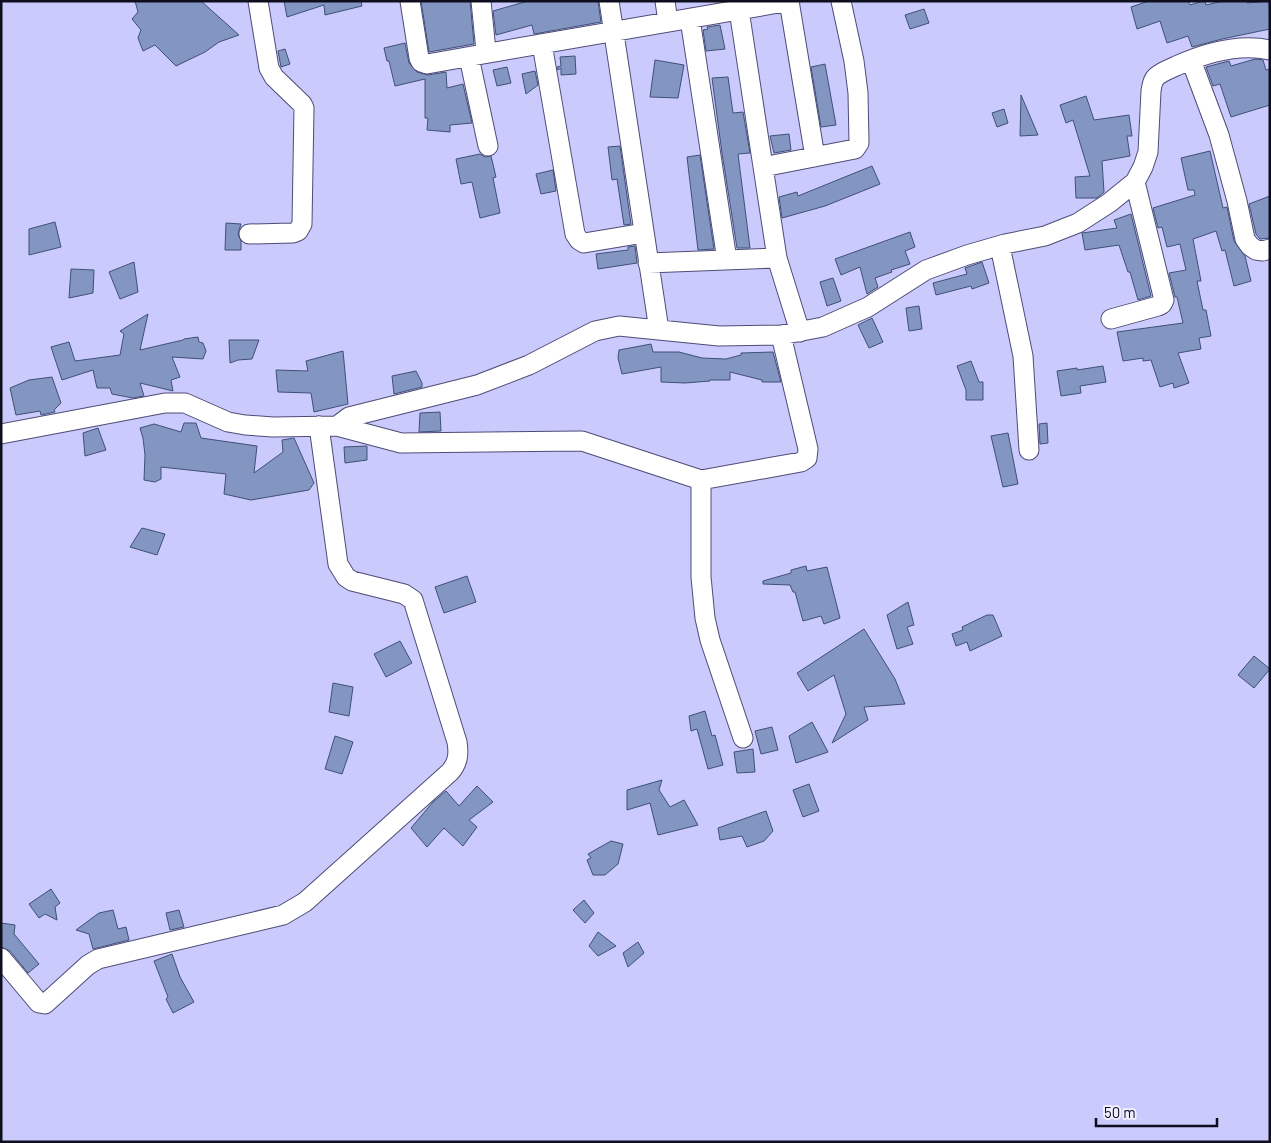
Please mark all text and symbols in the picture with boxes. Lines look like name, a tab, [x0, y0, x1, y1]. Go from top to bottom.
scale bar	[1096, 1096, 1217, 1128]
text: 50 m	[1104, 1103, 1136, 1121]

